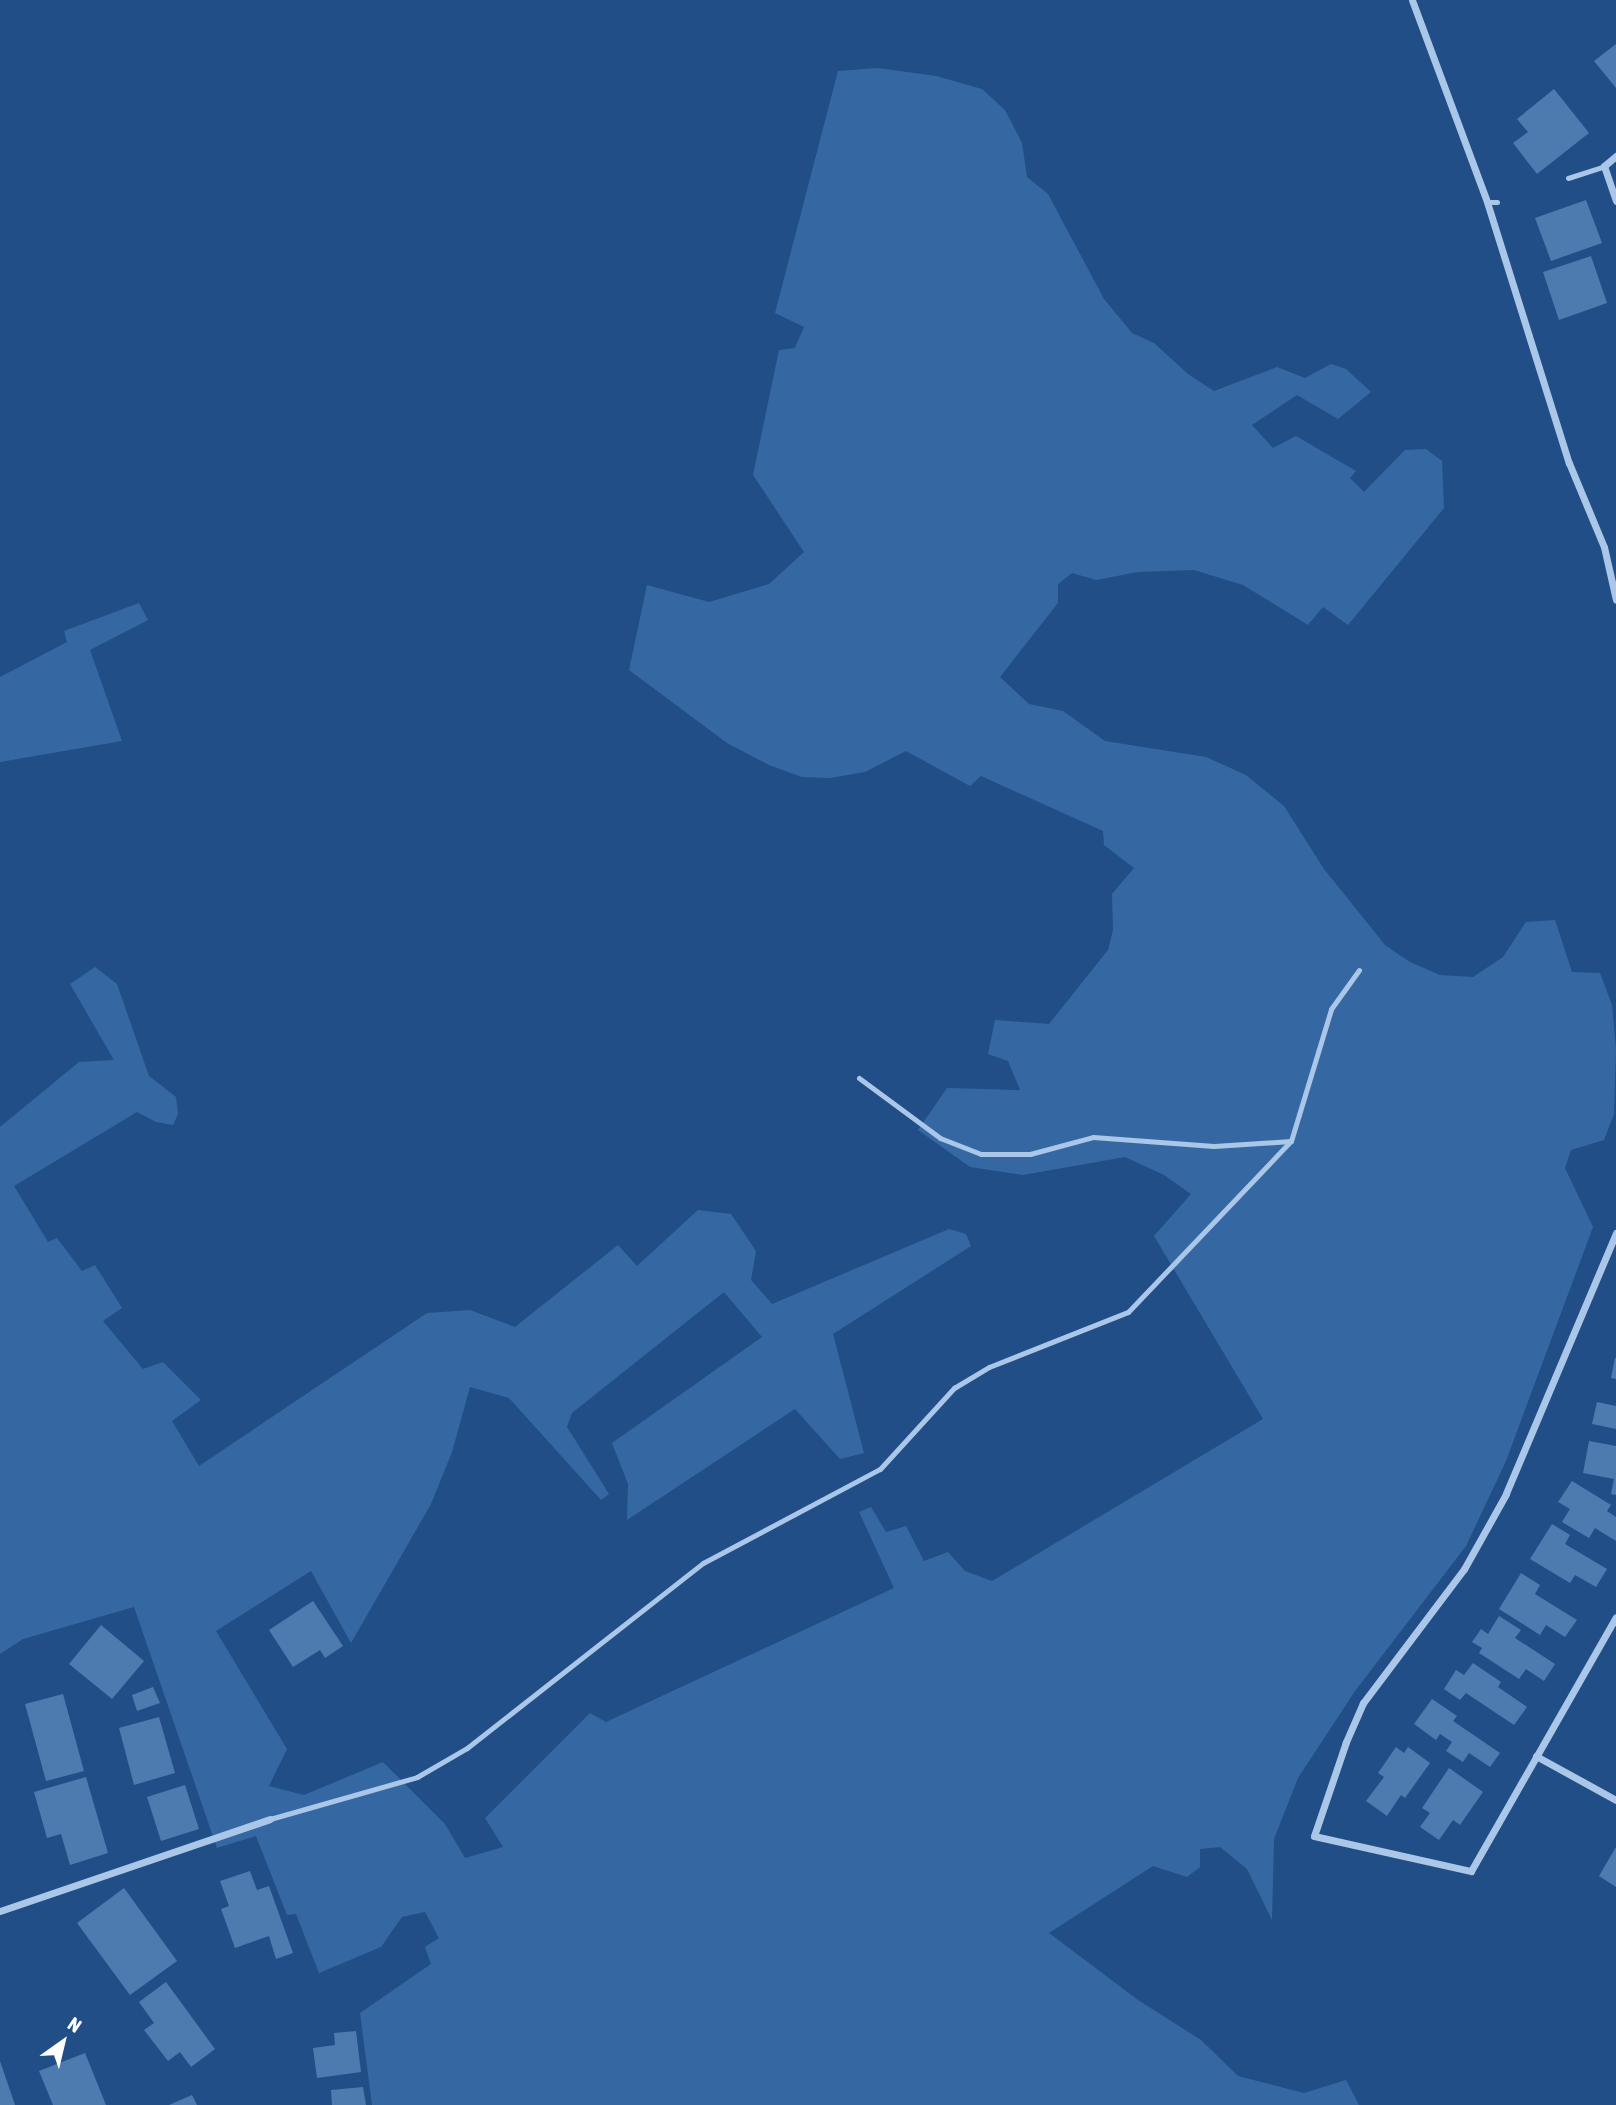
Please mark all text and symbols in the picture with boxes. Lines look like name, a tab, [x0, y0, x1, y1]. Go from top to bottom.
north arrow	[28, 2007, 98, 2077]
text: N	[64, 2012, 86, 2037]

